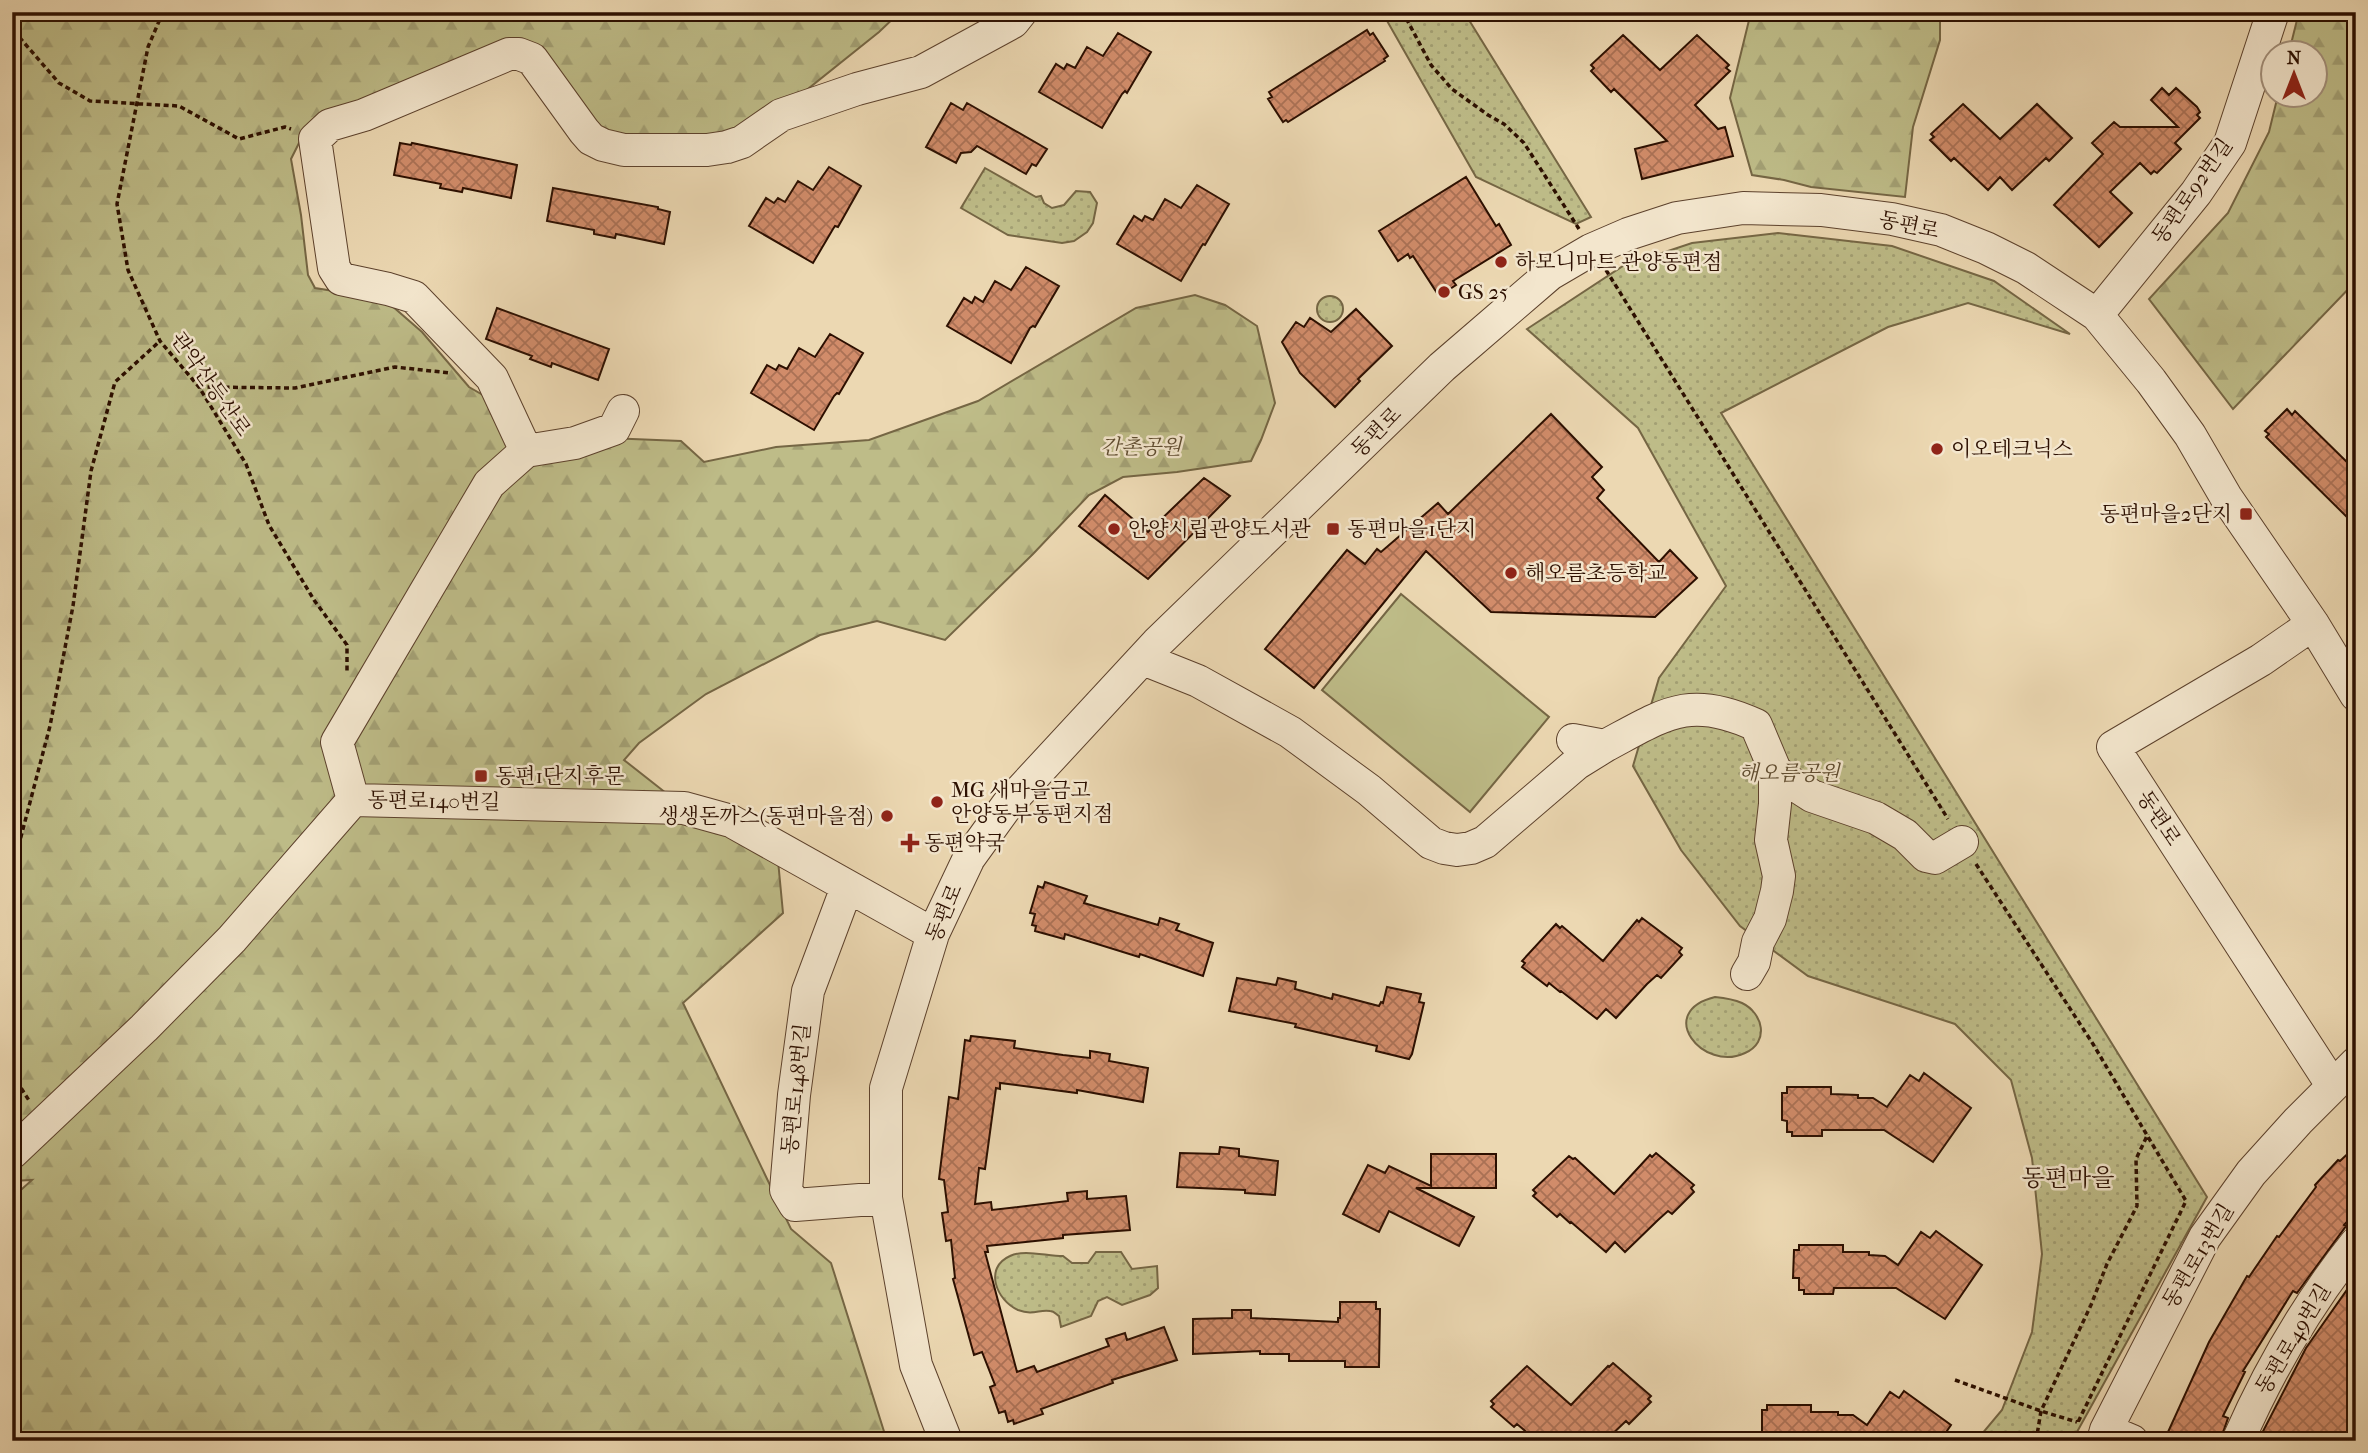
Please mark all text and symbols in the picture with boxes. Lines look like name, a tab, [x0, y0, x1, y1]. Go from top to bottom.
north arrow	[2260, 38, 2330, 108]
text: N	[2287, 47, 2302, 69]
street label: 동편로92번길	[2147, 134, 2237, 248]
street label: 동편로	[1877, 207, 1941, 243]
place label: 하모니마트 관양동편점	[1515, 250, 1722, 274]
marker: 하모니마트 관양동편점	[1493, 254, 1509, 270]
place label: GS 25	[1458, 280, 1508, 304]
marker: GS 25	[1436, 284, 1452, 300]
street label: 관악산등산로	[166, 327, 256, 441]
street label: 동편로	[1346, 402, 1406, 462]
park label: 간촌공원	[1100, 435, 1183, 459]
place label: 이오테크닉스	[1951, 437, 2073, 461]
marker: 이오테크닉스	[1929, 441, 1945, 457]
place label: 동편마을2단지	[2099, 502, 2232, 526]
marker: 동편마을2단지	[2238, 506, 2254, 522]
place label: 안양시립관양도서관	[1128, 517, 1311, 541]
place label: 동편마을1단지	[1347, 517, 1476, 541]
marker: 안양시립관양도서관	[1106, 521, 1122, 537]
marker: 동편마을1단지	[1325, 521, 1341, 537]
place label: 해오름초등학교	[1525, 561, 1667, 585]
marker: 해오름초등학교	[1503, 565, 1519, 581]
park label: 해오름공원	[1738, 761, 1841, 785]
place label: 동편1단지후문	[495, 764, 624, 788]
marker: 동편1단지후문	[473, 768, 489, 784]
place label: MG 새마을금고 안양동부동편지점	[951, 778, 1113, 826]
street label: 동편로	[2132, 786, 2186, 850]
street label: 동편로140번길	[367, 788, 501, 814]
marker: MG 새마을금고 안양동부동편지점	[929, 794, 945, 810]
place label: 생생돈까스(동편마을점)	[658, 804, 873, 828]
marker: 생생돈까스(동편마을점)	[879, 808, 895, 824]
place label: 동편약국	[924, 831, 1005, 855]
marker: 동편약국	[902, 835, 918, 851]
street label: 동편로	[921, 880, 967, 946]
street label: 동편로148번길	[777, 1022, 815, 1156]
district label: 동편마을	[2022, 1164, 2114, 1192]
street label: 동편로13번길	[2157, 1199, 2239, 1313]
street label: 동편로49번길	[2251, 1279, 2335, 1399]

